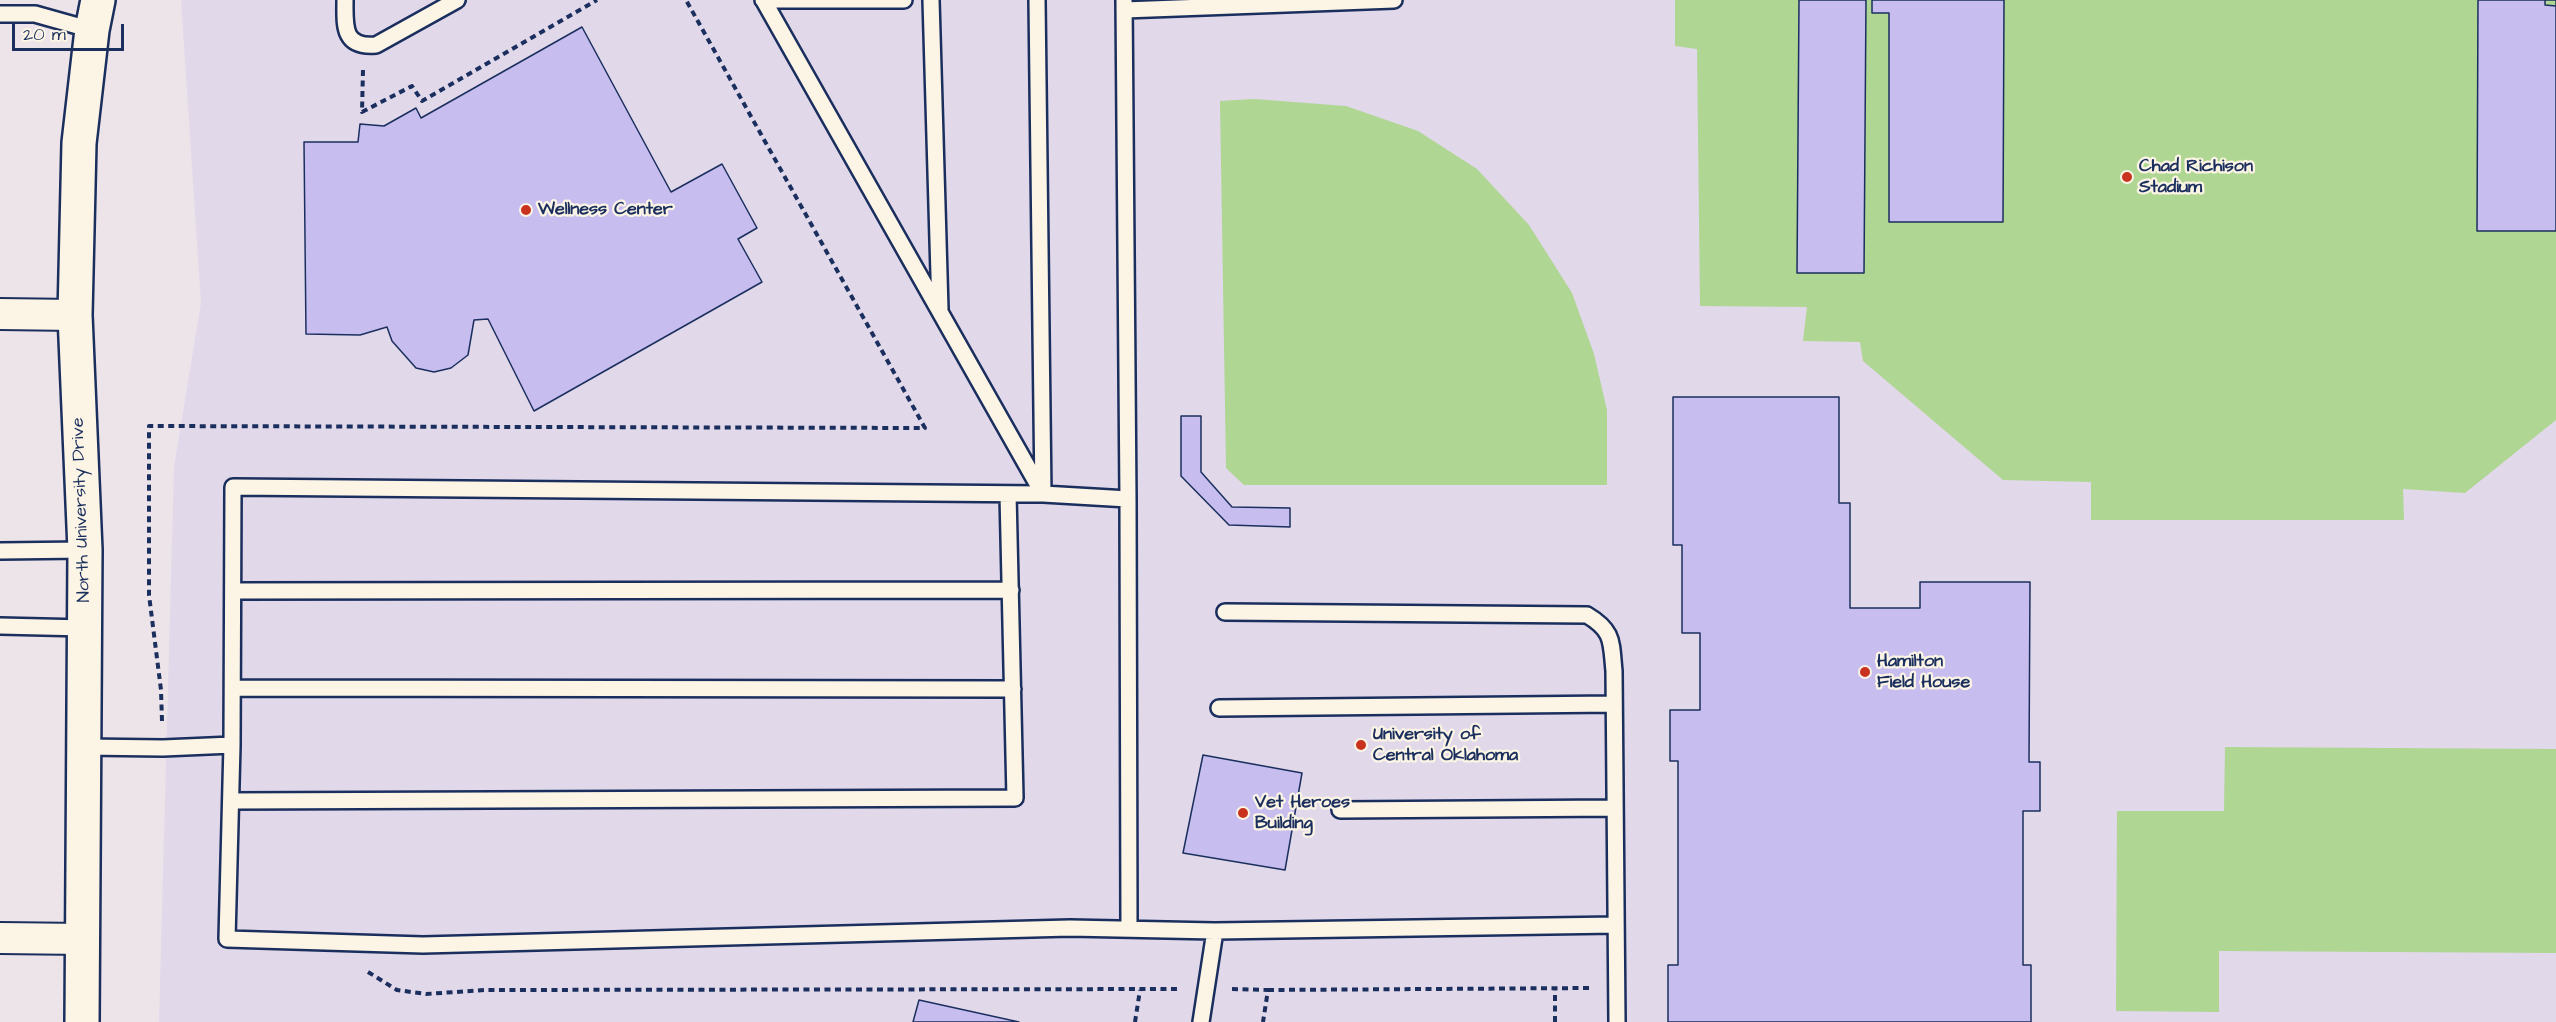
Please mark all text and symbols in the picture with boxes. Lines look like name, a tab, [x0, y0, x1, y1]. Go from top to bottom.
scale bar	[15, 12, 128, 50]
text: 20 m	[23, 22, 66, 47]
place label: Chad Richison Stadium	[2139, 156, 2253, 198]
marker: Chad Richison Stadium	[2120, 170, 2134, 184]
place label: Wellness Center	[538, 199, 673, 221]
marker: Wellness Center	[519, 203, 533, 217]
street label: North University Drive	[68, 417, 96, 603]
place label: Hamilton Field House	[1877, 651, 1970, 694]
marker: Hamilton Field House	[1858, 665, 1872, 679]
place label: University of Central Oklahoma	[1373, 724, 1518, 766]
marker: University of Central Oklahoma	[1354, 738, 1368, 752]
place label: Vet Heroes Building	[1255, 792, 1350, 834]
marker: Vet Heroes Building	[1236, 806, 1250, 820]

